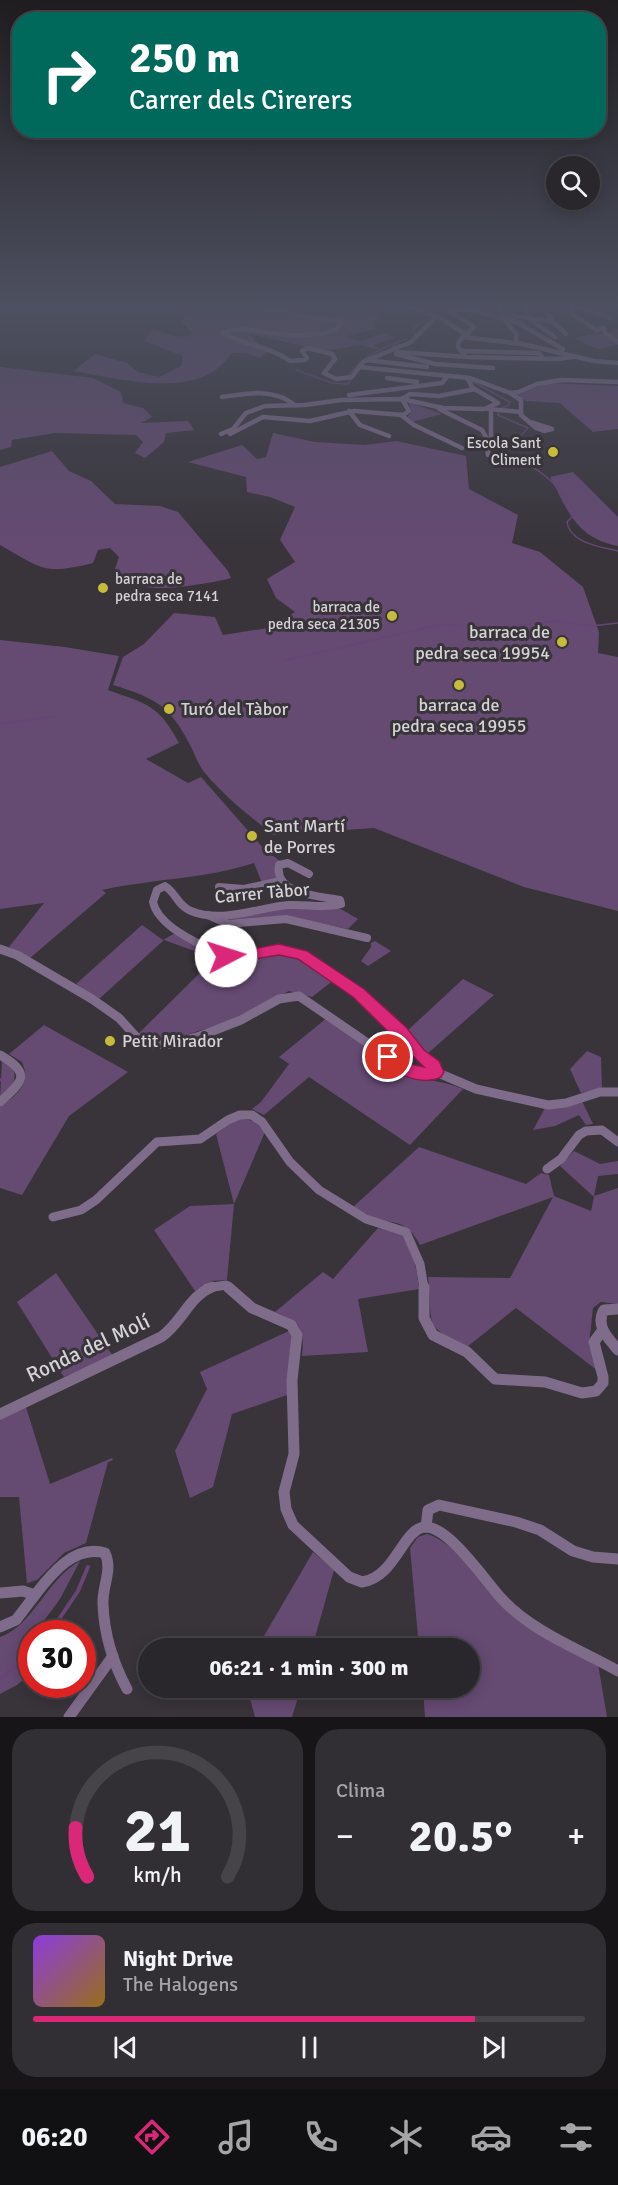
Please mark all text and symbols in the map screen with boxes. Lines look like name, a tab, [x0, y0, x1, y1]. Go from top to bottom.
text: 250 m	[129, 33, 240, 84]
icon: right	[30, 36, 108, 114]
text: Carrer dels Cirerers	[129, 84, 352, 117]
map controls	[546, 156, 600, 210]
button: search	[546, 156, 600, 210]
place label: Escola Sant Climent	[466, 434, 541, 469]
marker: Escola Sant Climent	[546, 445, 560, 459]
place label: barraca de pedra seca 7141	[115, 570, 219, 605]
marker: barraca de pedra seca 7141	[96, 581, 110, 595]
place label: barraca de pedra seca 21305	[268, 598, 380, 633]
marker: barraca de pedra seca 21305	[385, 609, 399, 623]
place label: barraca de pedra seca 19954	[415, 621, 550, 664]
marker: barraca de pedra seca 19954	[555, 635, 569, 649]
marker: barraca de pedra seca 19955	[452, 678, 466, 692]
place label: barraca de pedra seca 19955	[392, 694, 526, 737]
place label: Turó del Tàbor	[181, 698, 289, 720]
marker: Turó del Tàbor	[162, 702, 176, 716]
place label: Sant Martí de Porres	[264, 815, 345, 858]
marker: Sant Martí de Porres	[245, 829, 259, 843]
street label: Carrer Tàbor	[214, 878, 311, 908]
position arrow	[194, 924, 258, 988]
place label: Petit Mirador	[122, 1030, 223, 1052]
pin	[362, 1031, 413, 1082]
marker: Petit Mirador	[103, 1034, 117, 1048]
icon: arrive	[371, 1040, 404, 1073]
street label: Ronda del Molí	[22, 1308, 154, 1388]
speed limit sign: 30	[18, 1620, 96, 1698]
text: 06:21 · 1 min · 300 m	[209, 1654, 409, 1681]
text: Clima	[336, 1778, 385, 1803]
text: 21	[124, 1792, 191, 1869]
text: 20.5°	[409, 1809, 512, 1864]
text: −	[336, 1816, 354, 1857]
text: +	[567, 1816, 585, 1857]
text: km/h	[133, 1862, 182, 1888]
text: Night Drive	[123, 1945, 233, 1972]
text: The Halogens	[123, 1972, 238, 1997]
icon: previous	[109, 2031, 142, 2064]
icon: pause	[293, 2031, 326, 2064]
icon: next	[477, 2031, 510, 2064]
icon: directions	[131, 2116, 173, 2158]
icon: music	[215, 2116, 257, 2158]
icon: phone	[300, 2116, 342, 2158]
icon: climate	[385, 2116, 427, 2158]
icon: car	[470, 2116, 512, 2158]
icon: filters	[555, 2116, 597, 2158]
text: 06:20	[21, 2121, 88, 2154]

